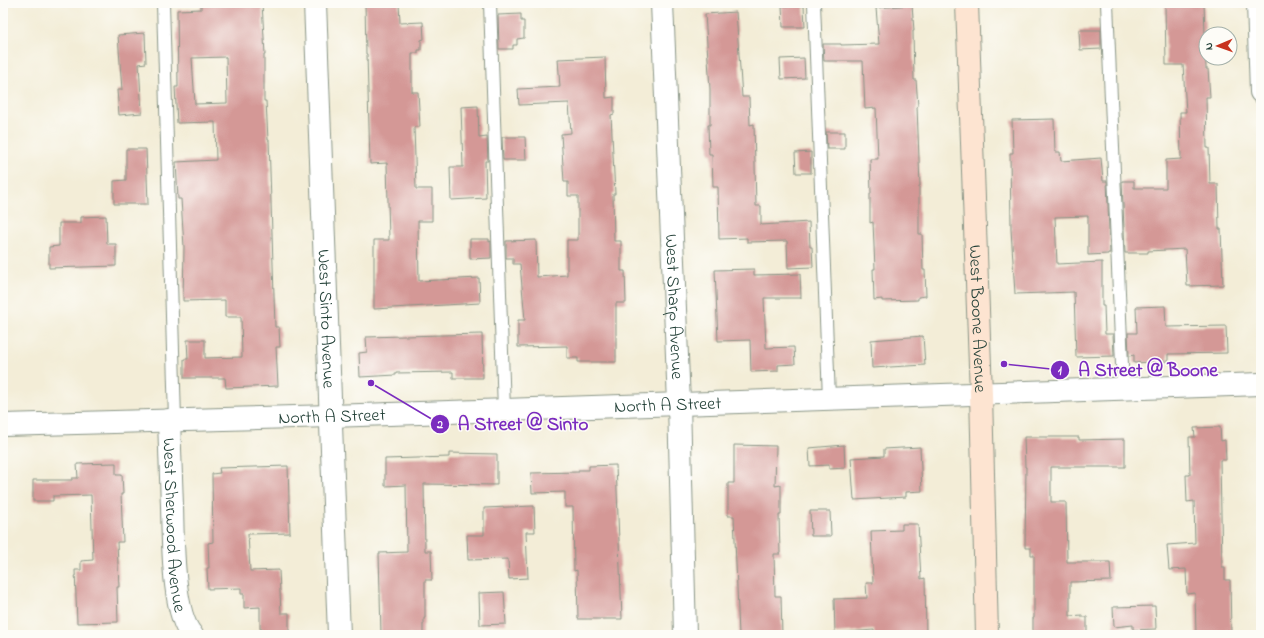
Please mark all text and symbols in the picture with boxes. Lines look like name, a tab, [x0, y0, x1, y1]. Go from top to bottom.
north arrow	[1198, 26, 1238, 66]
text: N	[1201, 42, 1217, 50]
street label: West Sharp Avenue	[657, 234, 689, 381]
street label: West Boone Avenue	[961, 244, 992, 394]
street label: West Sinto Avenue	[309, 249, 341, 390]
callout: A Street @ Boone	[1050, 354, 1226, 385]
text: A Street @ Boone	[1078, 357, 1218, 385]
text: 1	[1058, 362, 1062, 380]
street label: North A Street	[614, 392, 722, 421]
street label: North A Street	[278, 403, 386, 432]
callout: A Street @ Sinto	[430, 408, 597, 439]
text: A Street @ Sinto	[458, 411, 588, 439]
text: 2	[436, 416, 443, 434]
street label: West Sherwood Avenue	[155, 437, 192, 616]

